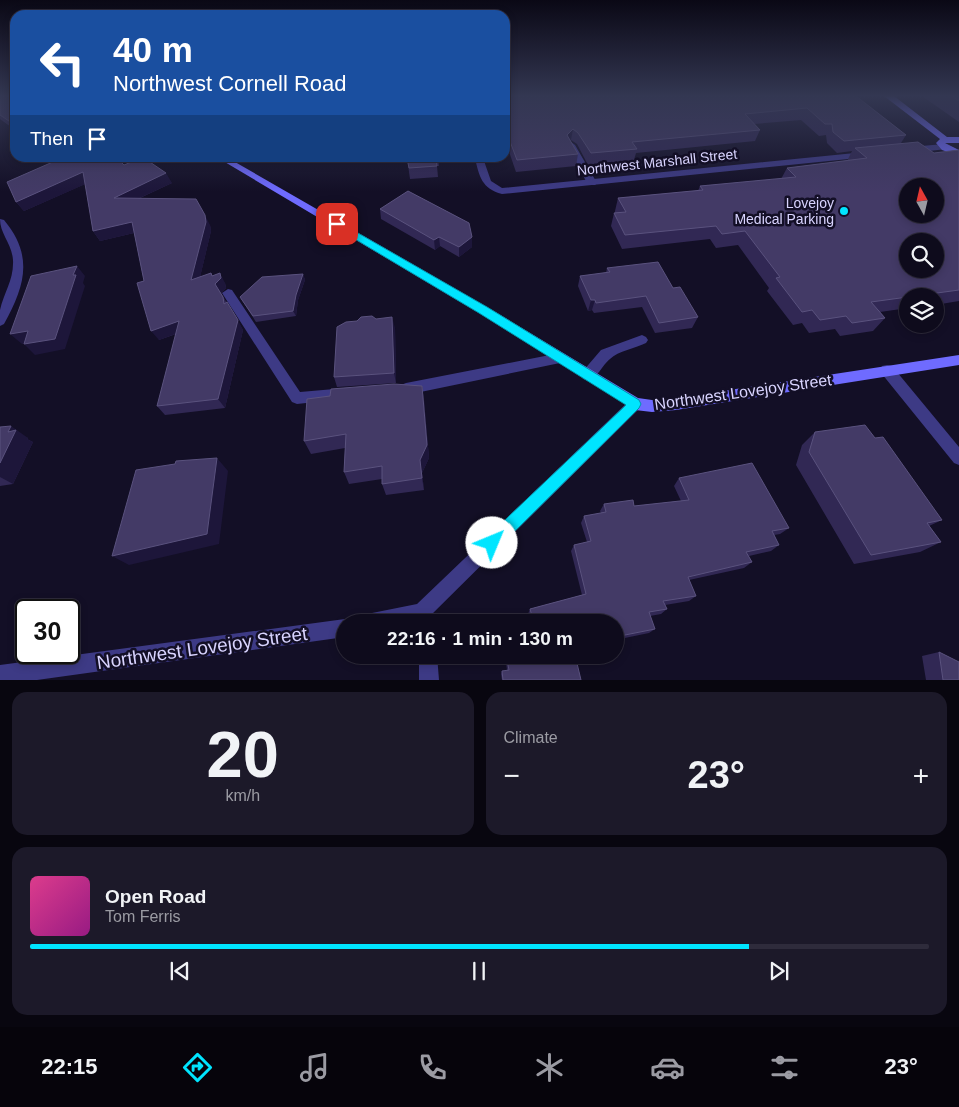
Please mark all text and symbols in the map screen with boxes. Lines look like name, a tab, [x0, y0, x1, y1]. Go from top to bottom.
icon: left	[30, 30, 95, 95]
text: 40 m	[113, 30, 193, 69]
text: Northwest Cornell Road	[113, 71, 347, 96]
icon: arrive	[83, 125, 111, 153]
text: Then	[30, 128, 73, 149]
street label: Northwest Marshall Street	[576, 146, 738, 178]
north arrow	[899, 178, 944, 222]
map controls	[899, 178, 944, 333]
place label: Lovejoy Medical Parking	[734, 195, 834, 227]
pin	[316, 203, 358, 245]
marker: Lovejoy Medical Parking	[838, 205, 850, 217]
icon: arrive	[323, 210, 351, 238]
button: search	[899, 233, 944, 278]
button: layers	[899, 288, 944, 333]
street label: Northwest Lovejoy Street	[653, 371, 833, 413]
position arrow	[465, 516, 517, 568]
speed limit sign: 30	[15, 599, 80, 664]
street label: Northwest Lovejoy Street	[95, 623, 309, 673]
text: 22:16 · 1 min · 130 m	[387, 628, 573, 649]
text: 20	[207, 718, 279, 791]
text: Climate	[504, 729, 558, 746]
text: 23°	[688, 754, 745, 796]
text: −	[504, 760, 520, 791]
text: +	[913, 760, 929, 791]
text: km/h	[225, 787, 260, 804]
text: Open Road	[105, 886, 206, 907]
text: Tom Ferris	[105, 908, 181, 925]
icon: previous	[166, 957, 194, 985]
icon: pause	[465, 957, 493, 985]
icon: next	[765, 957, 793, 985]
icon: directions	[180, 1050, 215, 1085]
icon: music	[297, 1050, 332, 1085]
icon: phone	[415, 1050, 450, 1085]
icon: climate	[532, 1050, 567, 1085]
icon: car	[650, 1050, 685, 1085]
icon: filters	[767, 1050, 802, 1085]
text: 22:15	[41, 1054, 97, 1079]
text: 23°	[884, 1054, 918, 1079]

